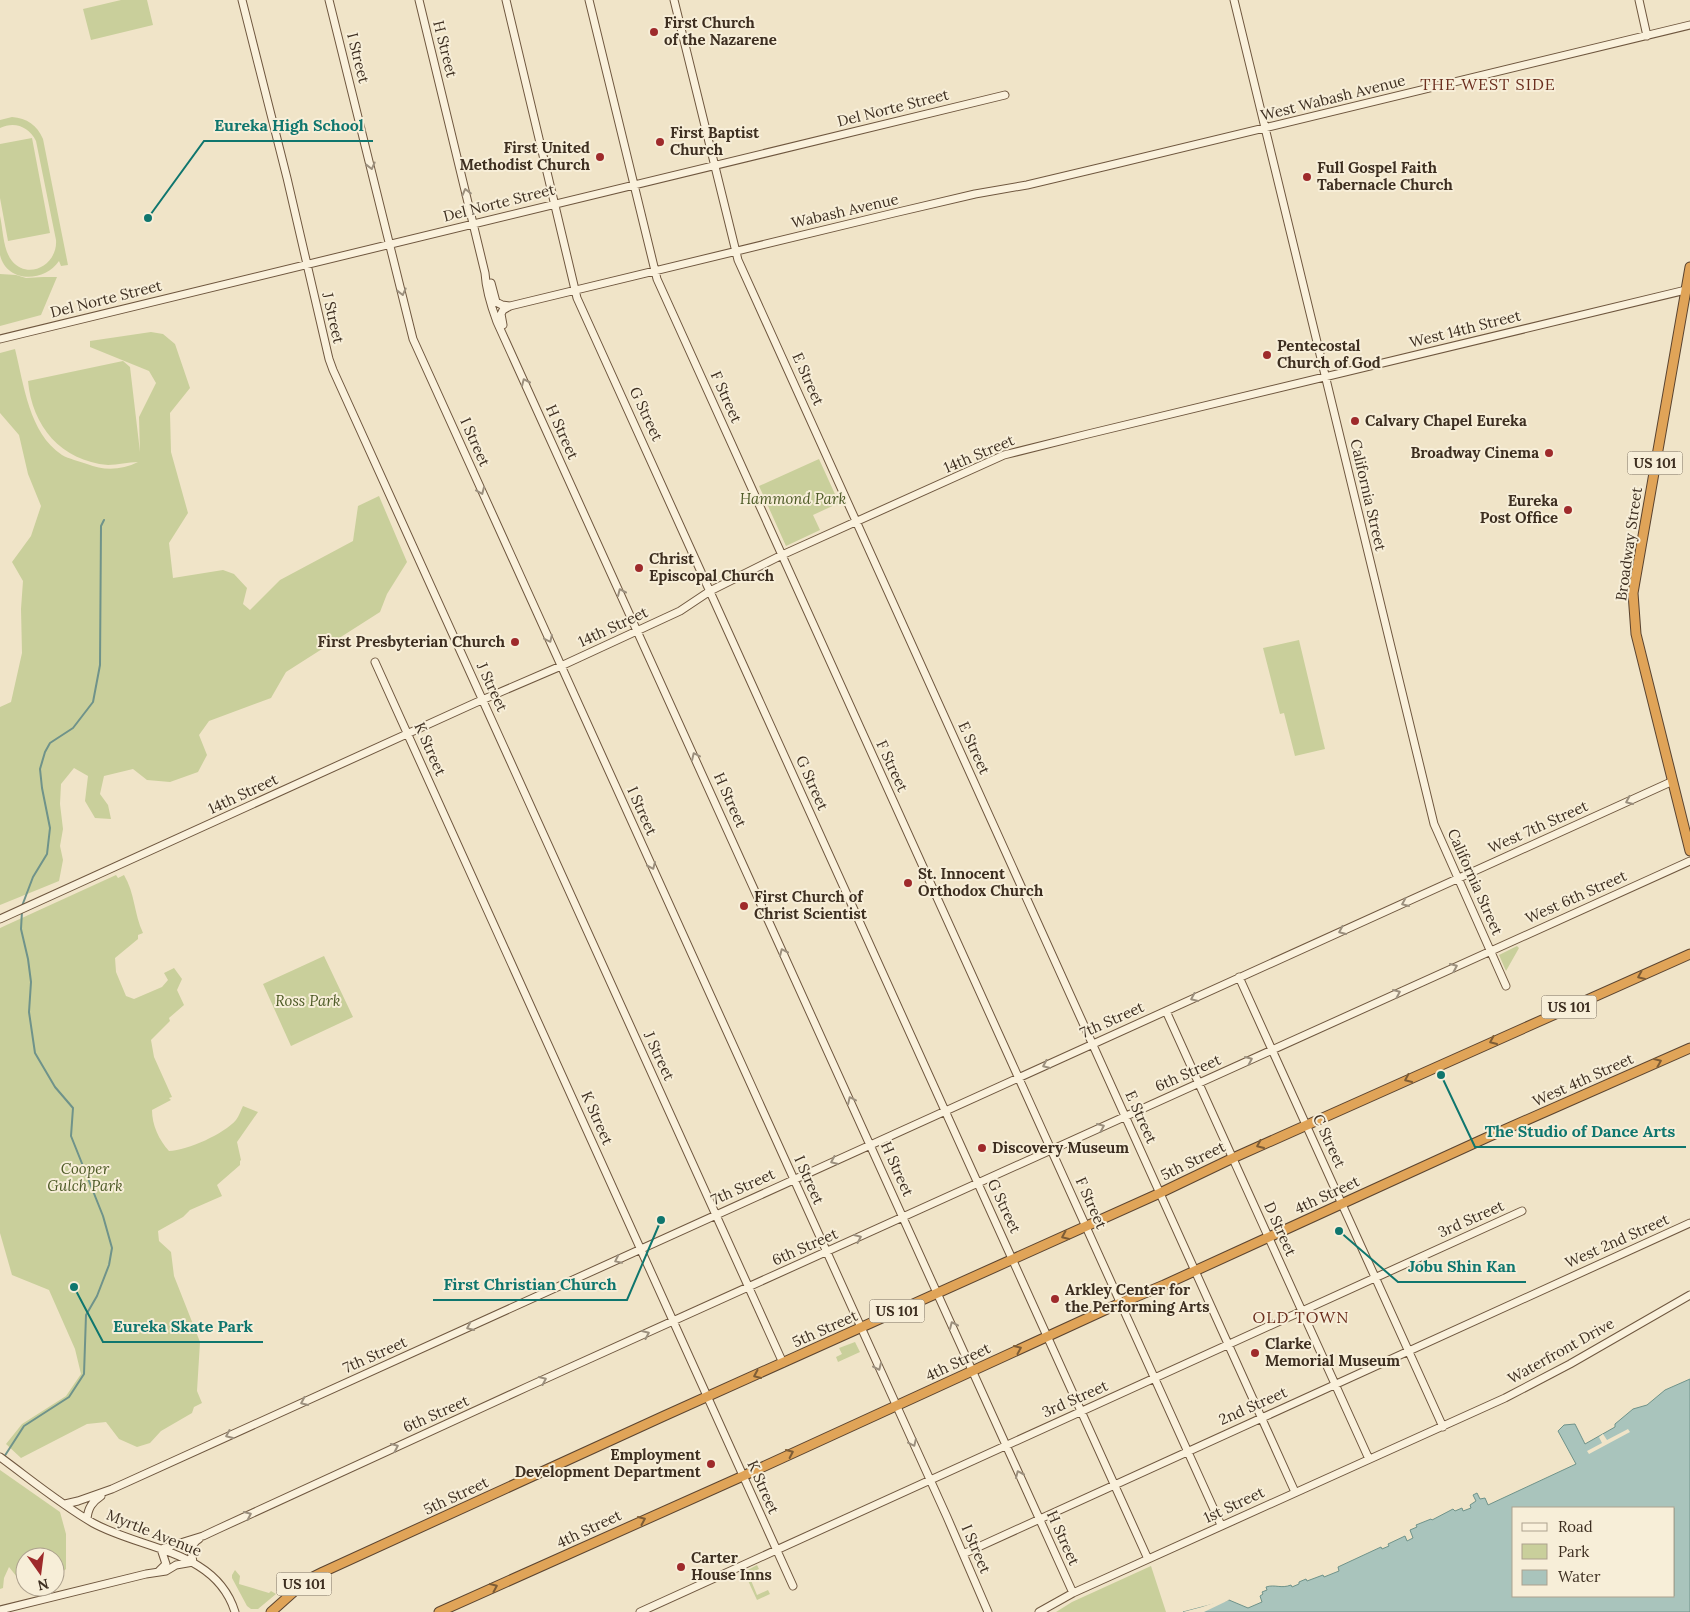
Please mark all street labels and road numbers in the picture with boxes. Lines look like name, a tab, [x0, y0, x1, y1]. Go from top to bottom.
street label: H Street	[429, 18, 462, 80]
street label: I Street	[343, 31, 374, 85]
street label: West Wabash Avenue	[1259, 70, 1407, 125]
street label: Del Norte Street	[835, 84, 951, 131]
street label: Del Norte Street	[441, 179, 557, 226]
street label: Wabash Avenue	[789, 189, 900, 232]
street label: Del Norte Street	[48, 275, 164, 322]
street label: J Street	[318, 289, 349, 346]
street label: West 14th Street	[1407, 305, 1523, 352]
street label: E Street	[788, 349, 829, 408]
street label: F Street	[707, 368, 746, 426]
street label: G Street	[626, 384, 667, 444]
street label: H Street	[542, 401, 583, 462]
street label: I Street	[456, 414, 495, 469]
street label: 14th Street	[941, 430, 1017, 477]
street label: California Street	[1346, 437, 1391, 553]
road number: US 101	[1628, 452, 1682, 474]
street label: Broadway Street	[1611, 486, 1646, 602]
street label: 14th Street	[575, 602, 651, 651]
street label: J Street	[472, 658, 512, 715]
street label: E Street	[954, 718, 995, 777]
street label: K Street	[410, 719, 451, 779]
street label: F Street	[872, 737, 913, 795]
street label: G Street	[792, 752, 833, 813]
street label: 14th Street	[205, 769, 281, 818]
street label: H Street	[710, 769, 751, 830]
street label: I Street	[623, 783, 662, 838]
street label: West 7th Street	[1485, 796, 1591, 857]
street label: California Street	[1444, 826, 1507, 938]
street label: West 6th Street	[1522, 866, 1630, 927]
road number: US 101	[1542, 996, 1596, 1019]
street label: 7th Street	[1077, 997, 1147, 1042]
street label: J Street	[639, 1027, 679, 1084]
street label: West 4th Street	[1529, 1049, 1636, 1110]
street label: 6th Street	[1152, 1050, 1224, 1095]
street label: E Street	[1121, 1087, 1162, 1146]
street label: K Street	[577, 1088, 618, 1148]
street label: C Street	[1309, 1111, 1350, 1171]
street label: 5th Street	[1157, 1137, 1228, 1184]
street label: H Street	[877, 1138, 918, 1199]
street label: I Street	[790, 1152, 829, 1207]
street label: 7th Street	[708, 1164, 778, 1209]
street label: 4th Street	[1291, 1171, 1362, 1218]
street label: F Street	[1072, 1174, 1111, 1232]
street label: G Street	[984, 1176, 1025, 1236]
street label: 3rd Street	[1435, 1196, 1507, 1241]
street label: D Street	[1260, 1199, 1301, 1259]
street label: West 2nd Street	[1562, 1209, 1672, 1272]
street label: 6th Street	[769, 1224, 841, 1269]
road number: US 101	[870, 1300, 924, 1322]
street label: 5th Street	[789, 1306, 861, 1351]
street label: Waterfront Drive	[1504, 1313, 1617, 1388]
street label: 7th Street	[340, 1332, 410, 1377]
street label: 4th Street	[922, 1338, 993, 1385]
street label: 3rd Street	[1039, 1376, 1111, 1421]
street label: 2nd Street	[1216, 1382, 1290, 1429]
street label: 6th Street	[400, 1391, 472, 1436]
street label: K Street	[743, 1457, 784, 1517]
street label: 5th Street	[420, 1472, 491, 1519]
street label: 1st Street	[1200, 1482, 1267, 1527]
street label: Myrtle Avenue	[104, 1505, 205, 1560]
street label: 4th Street	[553, 1505, 624, 1552]
street label: H Street	[1043, 1507, 1084, 1568]
street label: I Street	[958, 1521, 995, 1576]
road number: US 101	[276, 1572, 332, 1596]

